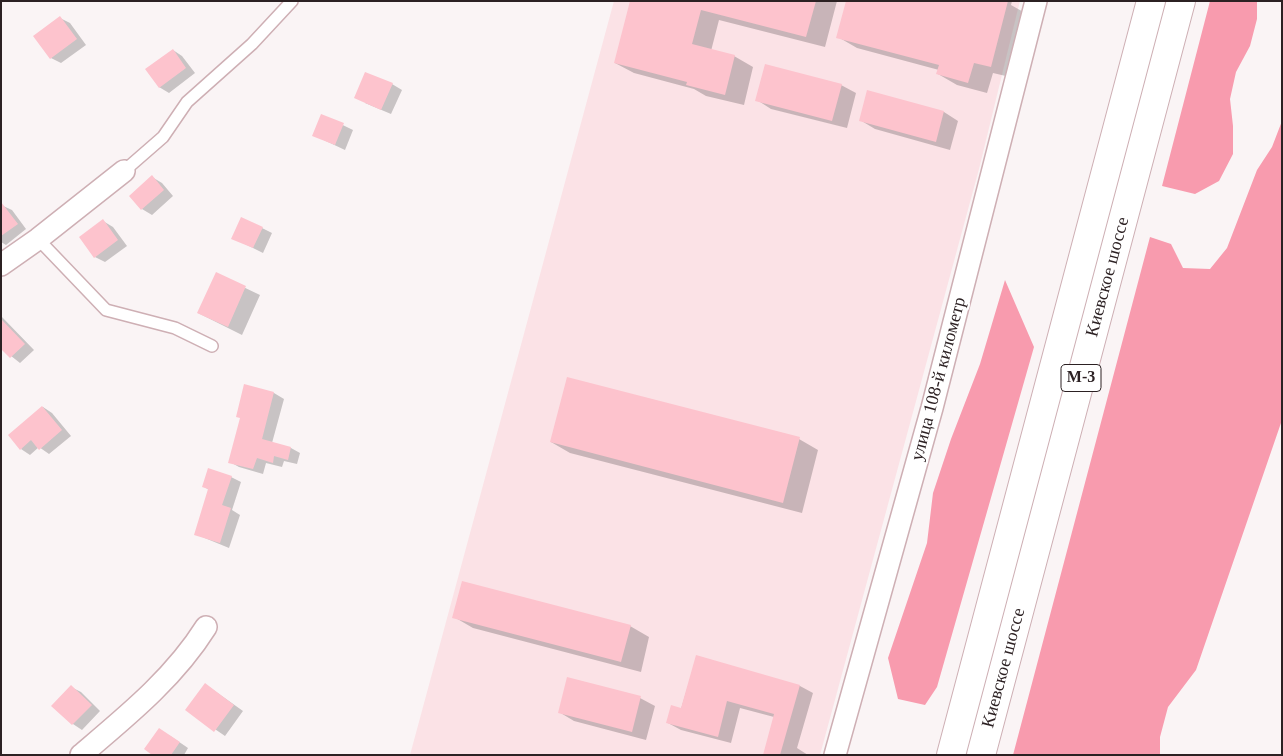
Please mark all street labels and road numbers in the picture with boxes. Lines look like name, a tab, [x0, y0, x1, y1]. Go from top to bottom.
street label: Киевское шоссе	[1082, 215, 1134, 339]
street label: улица 108-й километр	[907, 295, 971, 463]
road number: М-3	[1061, 364, 1101, 392]
street label: Киевское шоссе	[978, 606, 1030, 730]

